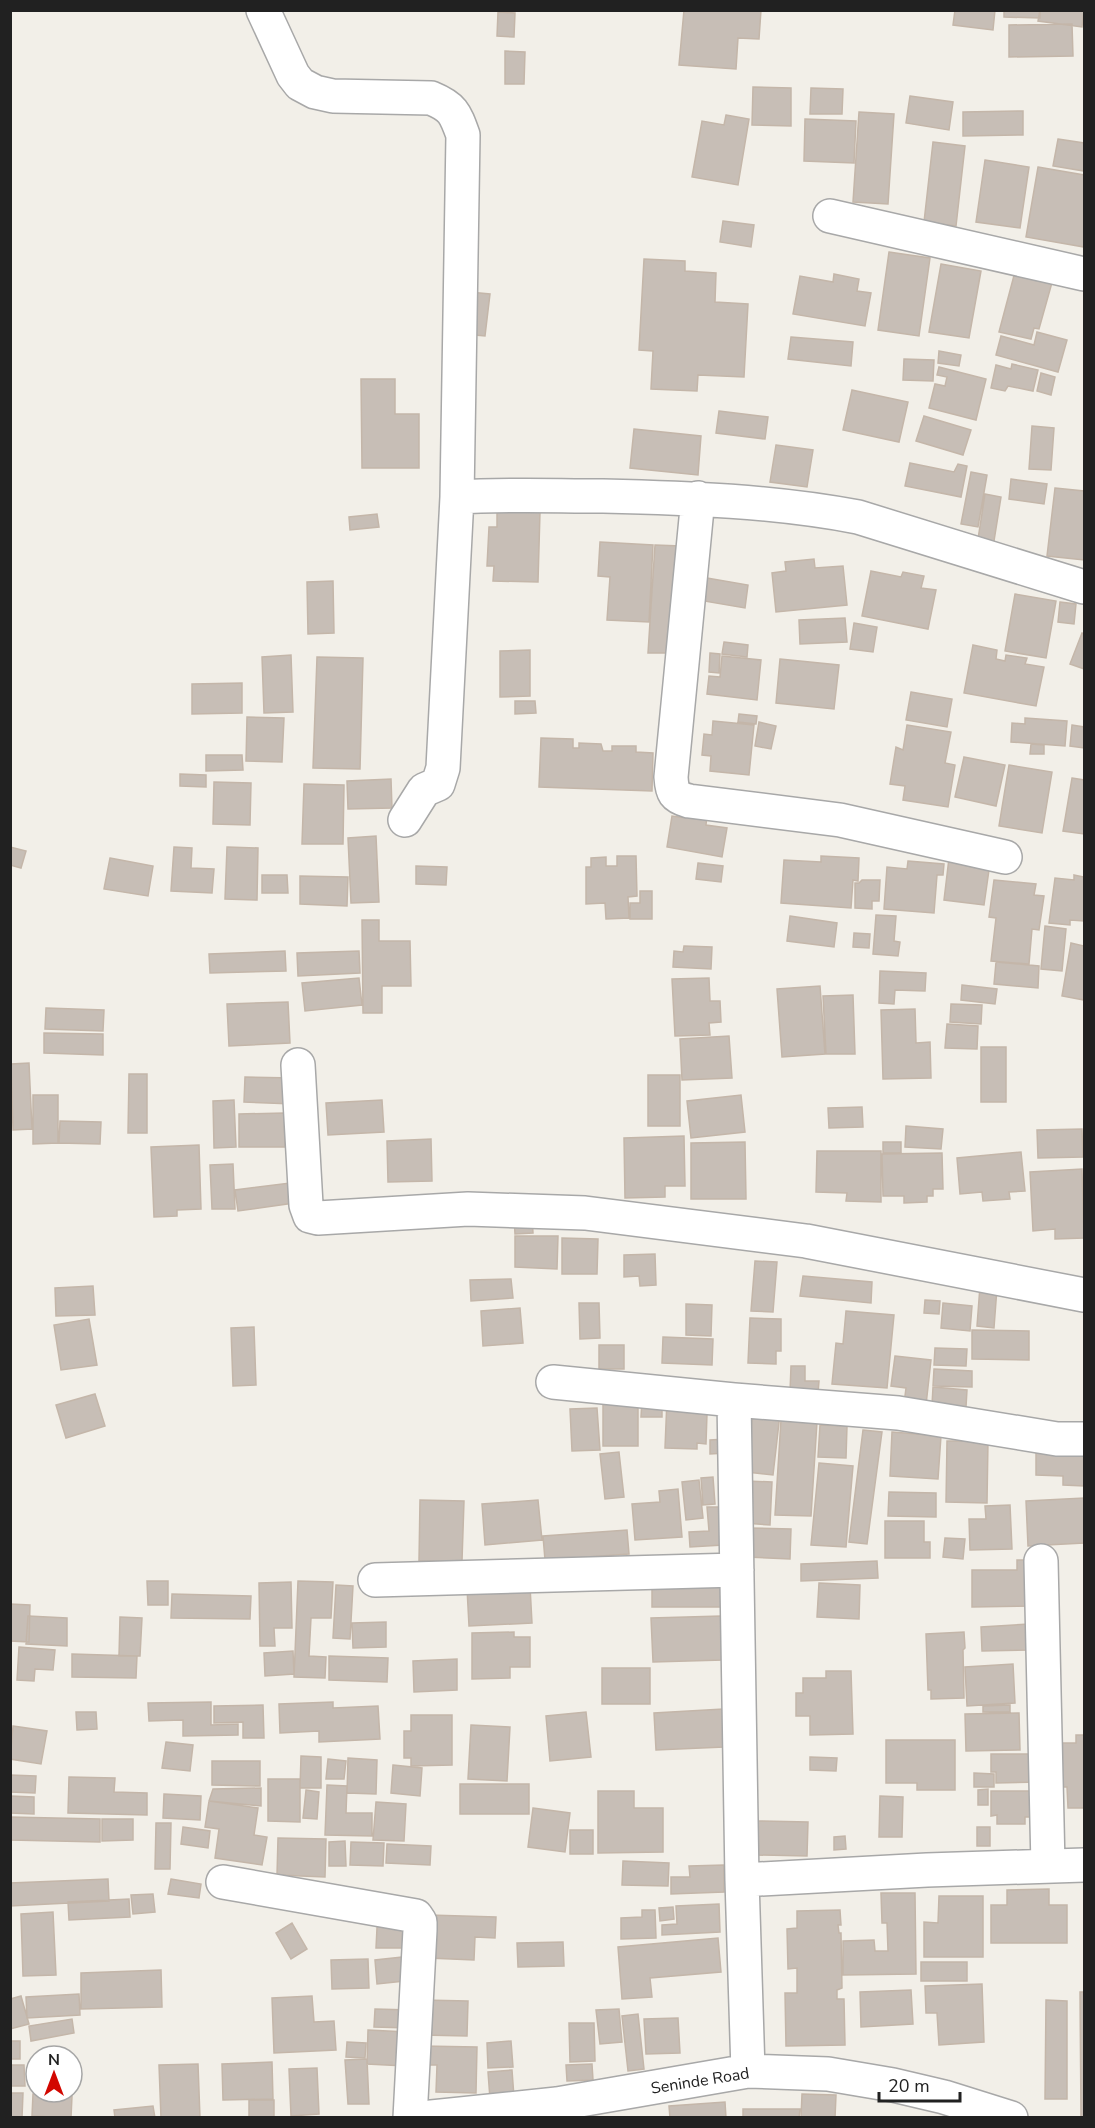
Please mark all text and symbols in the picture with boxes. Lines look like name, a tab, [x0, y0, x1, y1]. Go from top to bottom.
north arrow	[24, 2044, 84, 2104]
text: N	[48, 2049, 60, 2071]
street label: Seninde Road	[649, 2062, 751, 2100]
scale bar	[879, 2065, 960, 2103]
text: 20 m	[888, 2074, 930, 2098]

